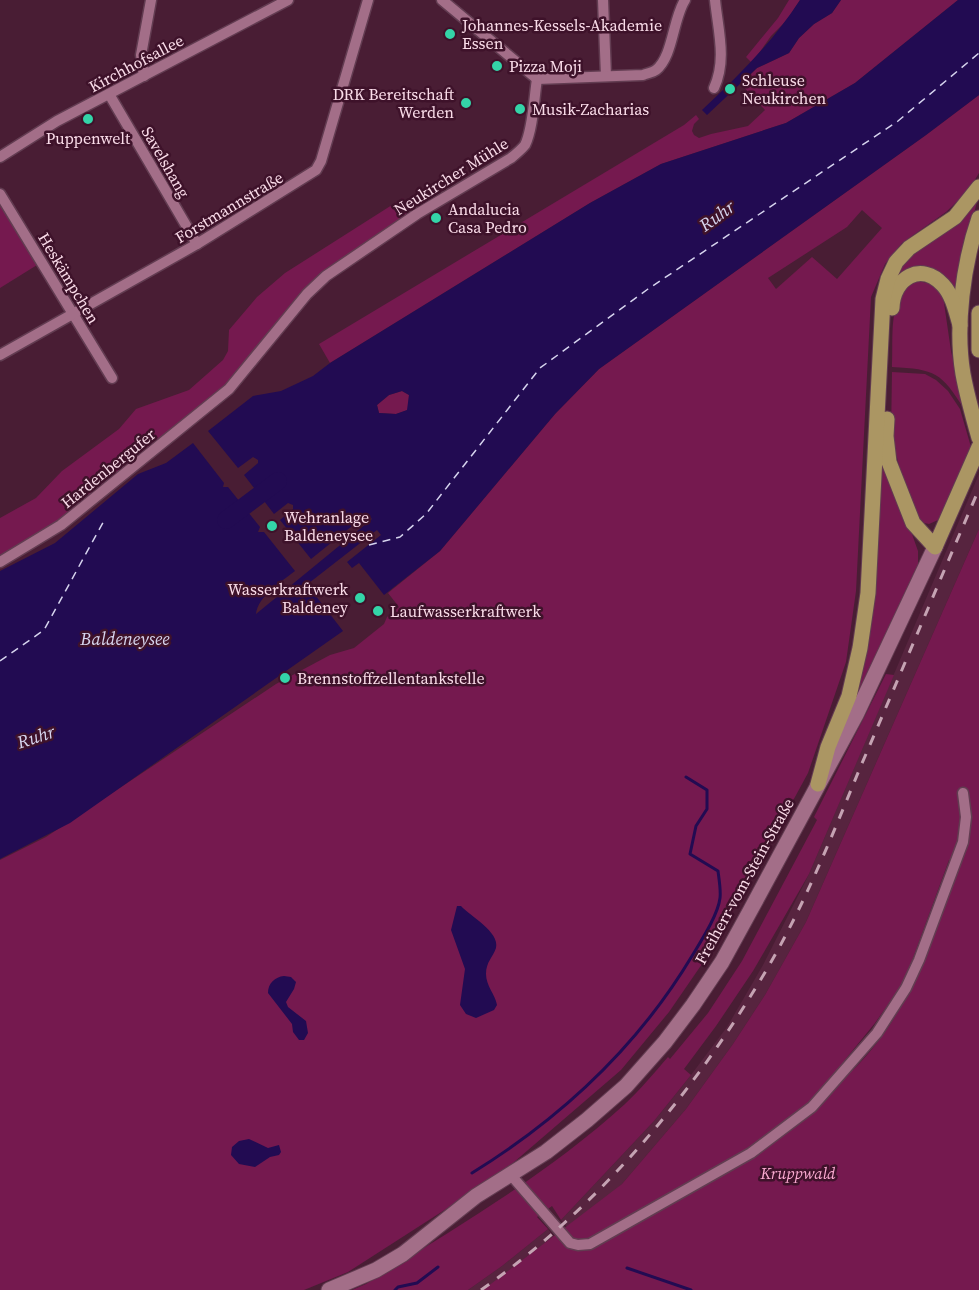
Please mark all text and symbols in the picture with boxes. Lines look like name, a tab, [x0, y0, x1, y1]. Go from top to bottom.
place label: Johannes-Kessels-Akademie Essen	[461, 14, 662, 54]
marker: Johannes-Kessels-Akademie Essen	[443, 27, 457, 41]
street label: Kirchhofsallee	[85, 29, 187, 97]
place label: Pizza Moji	[509, 55, 582, 77]
marker: Pizza Moji	[490, 59, 504, 73]
place label: Schleuse Neukirchen	[742, 69, 827, 109]
marker: Schleuse Neukirchen	[723, 82, 737, 96]
place label: DRK Bereitschaft Werden	[333, 83, 455, 123]
marker: DRK Bereitschaft Werden	[459, 96, 473, 110]
place label: Musik-Zacharias	[532, 98, 649, 120]
marker: Musik-Zacharias	[513, 102, 527, 116]
marker: Puppenwelt	[81, 112, 95, 126]
street label: Savelshang	[137, 122, 195, 202]
place label: Puppenwelt	[46, 127, 131, 149]
street label: Neukircher Mühle	[390, 132, 512, 220]
street label: Forstmannstraße	[171, 166, 287, 248]
water label: Ruhr	[693, 194, 740, 238]
place label: Andalucia Casa Pedro	[448, 198, 527, 238]
marker: Andalucia Casa Pedro	[429, 211, 443, 225]
street label: Heskämpchen	[33, 228, 105, 328]
street label: Hardenbergufer	[56, 423, 160, 513]
place label: Wehranlage Baldeneysee	[284, 506, 373, 546]
marker: Wehranlage Baldeneysee	[265, 519, 279, 533]
place label: Wasserkraftwerk Baldeney	[228, 578, 349, 618]
marker: Wasserkraftwerk Baldeney	[353, 591, 367, 605]
place label: Laufwasserkraftwerk	[390, 600, 541, 622]
marker: Laufwasserkraftwerk	[371, 604, 385, 618]
water label: Baldeneysee	[79, 626, 170, 651]
place label: Brennstoffzellentankstelle	[297, 667, 485, 689]
marker: Brennstoffzellentankstelle	[278, 671, 292, 685]
water label: Ruhr	[13, 718, 59, 755]
street label: Freiherr-vom-Stein-Straße	[689, 794, 799, 968]
park label: Kruppwald	[760, 1162, 836, 1184]

